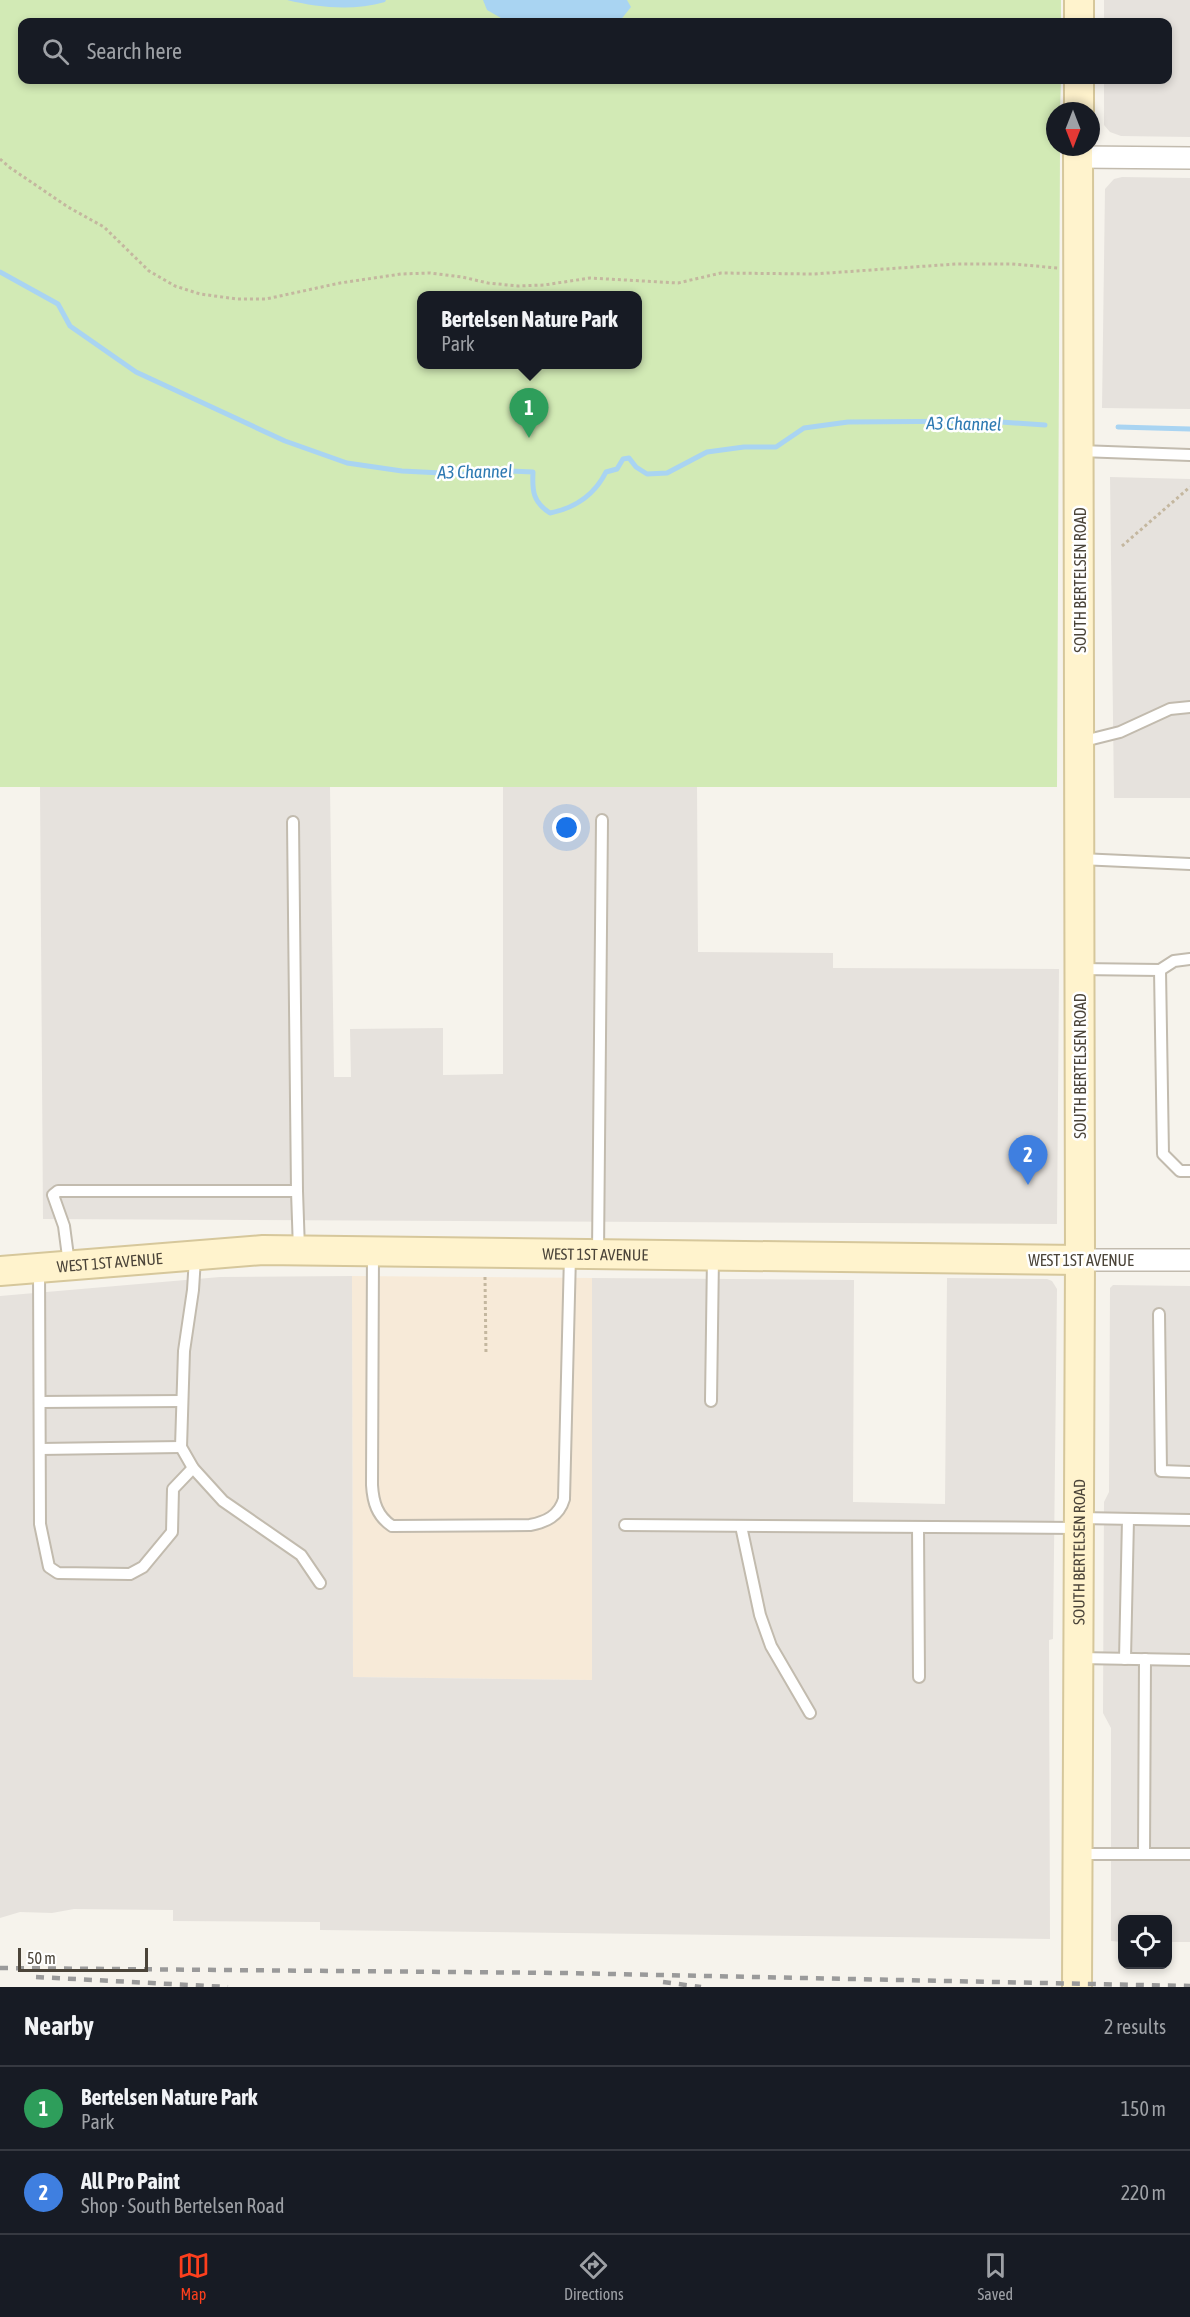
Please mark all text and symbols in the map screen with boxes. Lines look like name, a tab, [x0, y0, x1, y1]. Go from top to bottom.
search box	[18, 18, 1172, 84]
icon: search	[39, 35, 72, 68]
text: Search here	[87, 38, 182, 64]
north arrow	[1046, 102, 1100, 156]
popup	[417, 291, 642, 369]
text: Bertelsen Nature Park	[441, 306, 618, 332]
text: Park	[441, 332, 475, 355]
pin: 1	[510, 388, 548, 438]
water label: A3 Channel	[925, 412, 1002, 435]
water label: A3 Channel	[436, 460, 513, 483]
street label: SOUTH BERTELSEN ROAD	[1071, 507, 1089, 653]
your location	[552, 813, 581, 842]
street label: SOUTH BERTELSEN ROAD	[1071, 993, 1089, 1139]
pin: 2	[1008, 1136, 1048, 1185]
street label: WEST 1ST AVENUE	[542, 1244, 648, 1264]
street label: WEST 1ST AVENUE	[56, 1249, 163, 1275]
street label: WEST 1ST AVENUE	[1028, 1251, 1134, 1269]
street label: SOUTH BERTELSEN ROAD	[1069, 1479, 1088, 1625]
map controls	[1118, 1915, 1172, 1969]
button: locate	[1118, 1915, 1172, 1969]
scale bar	[18, 1945, 148, 1972]
text: 50 m	[27, 1949, 56, 1967]
text: Nearby	[24, 2011, 94, 2041]
text: 2 results	[1104, 2015, 1166, 2038]
text: Bertelsen Nature Park	[81, 2084, 257, 2110]
text: 1	[39, 2097, 48, 2120]
text: 150 m	[1121, 2097, 1166, 2120]
text: Park	[81, 2110, 114, 2133]
text: All Pro Paint	[81, 2168, 180, 2194]
text: 2	[39, 2181, 48, 2204]
text: 220 m	[1121, 2181, 1166, 2204]
text: Shop · South Bertelsen Road	[81, 2194, 284, 2217]
tab: Map	[177, 2249, 210, 2303]
tab: Directions	[564, 2249, 624, 2303]
tab: Saved	[978, 2249, 1013, 2303]

